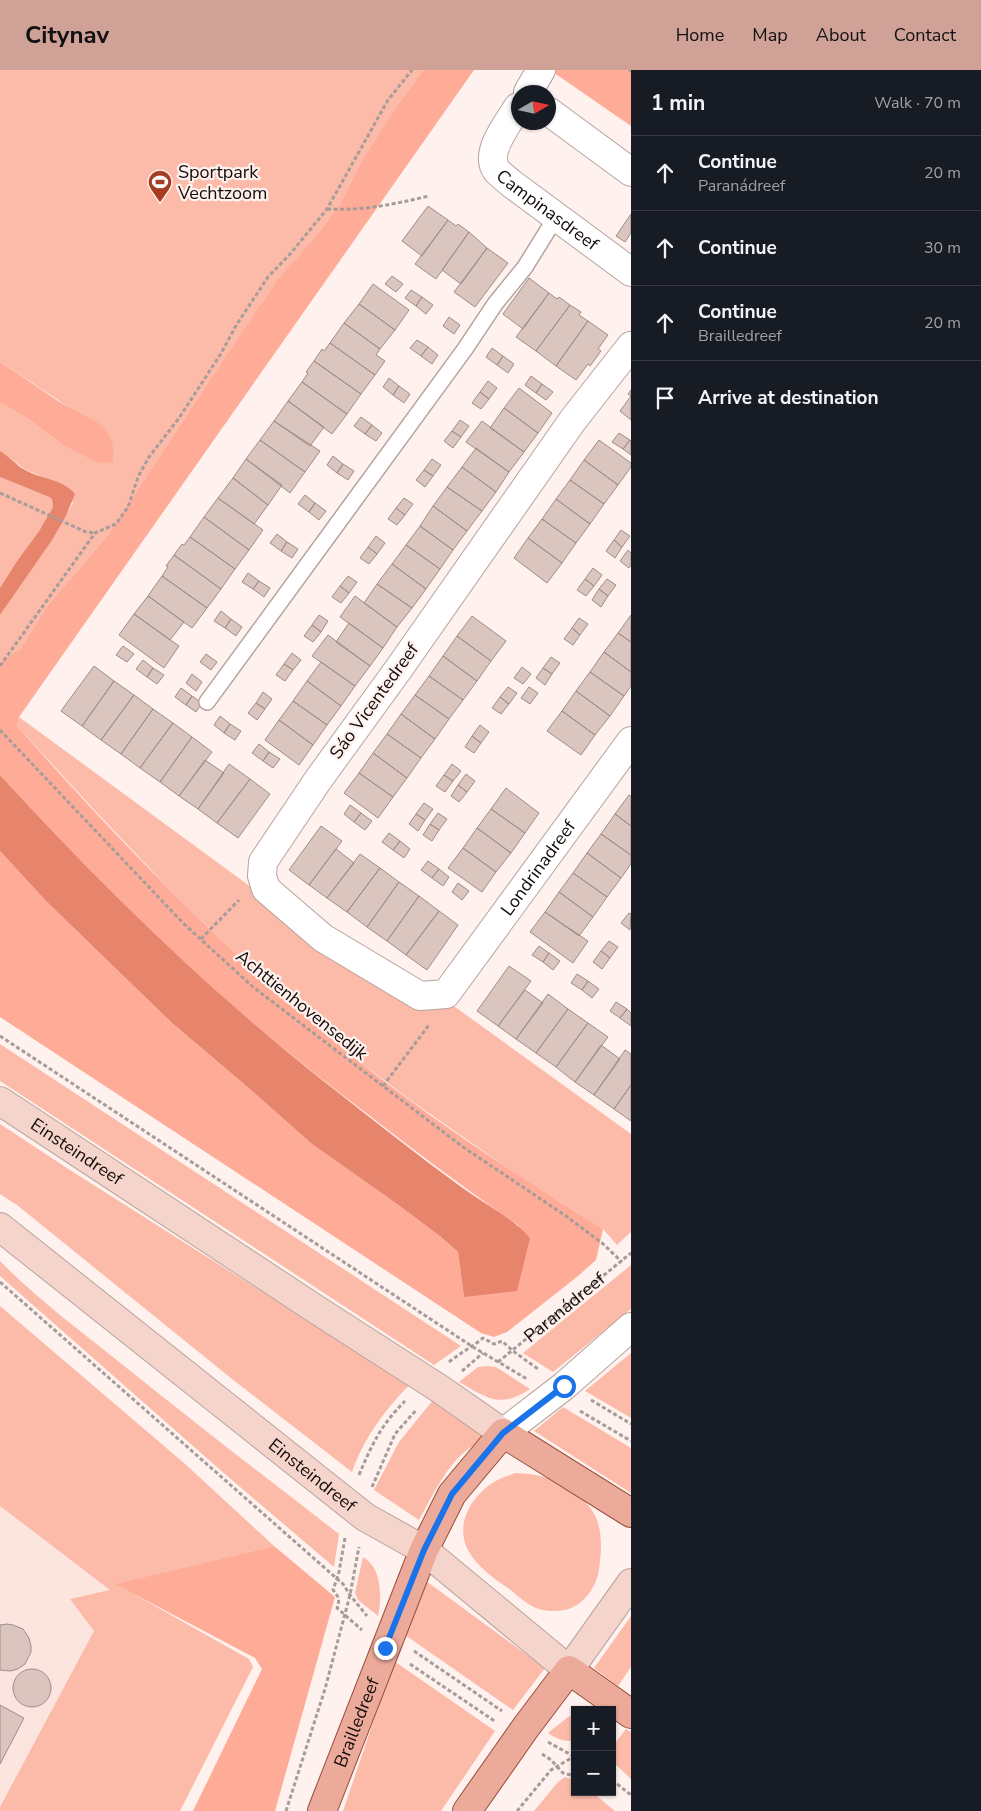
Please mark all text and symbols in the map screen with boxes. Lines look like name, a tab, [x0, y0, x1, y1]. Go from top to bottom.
text: Citynav	[25, 19, 109, 51]
text: Home	[676, 23, 724, 47]
text: Map	[752, 23, 788, 47]
text: About	[816, 23, 866, 47]
text: Contact	[894, 23, 956, 47]
north arrow	[511, 85, 556, 130]
text: 1 min	[651, 89, 705, 117]
text: Walk · 70 m	[874, 92, 961, 114]
text: Continue	[698, 149, 777, 175]
icon: ahead	[651, 159, 679, 187]
place label: Sportpark Vechtzoom	[177, 160, 267, 205]
text: 20 m	[924, 162, 961, 184]
street label: Campinasdreef	[491, 164, 604, 257]
sports icon: Sportpark Vechtzoom	[147, 169, 173, 203]
text: Paranádreef	[698, 175, 785, 197]
icon: ahead	[651, 234, 679, 262]
text: Continue	[698, 235, 777, 261]
text: 30 m	[924, 237, 961, 259]
text: Continue	[698, 299, 777, 325]
icon: ahead	[651, 309, 679, 337]
text: 20 m	[924, 312, 961, 334]
text: Brailledreef	[698, 325, 782, 347]
icon: arrive	[651, 384, 679, 412]
text: Arrive at destination	[698, 385, 879, 411]
street label: Sáo Vicentedreef	[324, 638, 425, 764]
street label: Londrinadreef	[495, 814, 582, 921]
street label: Achttienhovensedijk	[231, 944, 374, 1066]
street label: Einsteindreef	[26, 1113, 128, 1191]
street label: Paranádreef	[519, 1266, 611, 1348]
route start	[553, 1375, 576, 1398]
street label: Einsteindreef	[264, 1433, 362, 1518]
route end	[374, 1637, 397, 1660]
street label: Brailledreef	[328, 1673, 385, 1771]
map controls	[571, 1706, 616, 1796]
button: +	[571, 1706, 616, 1751]
button: −	[571, 1751, 616, 1796]

